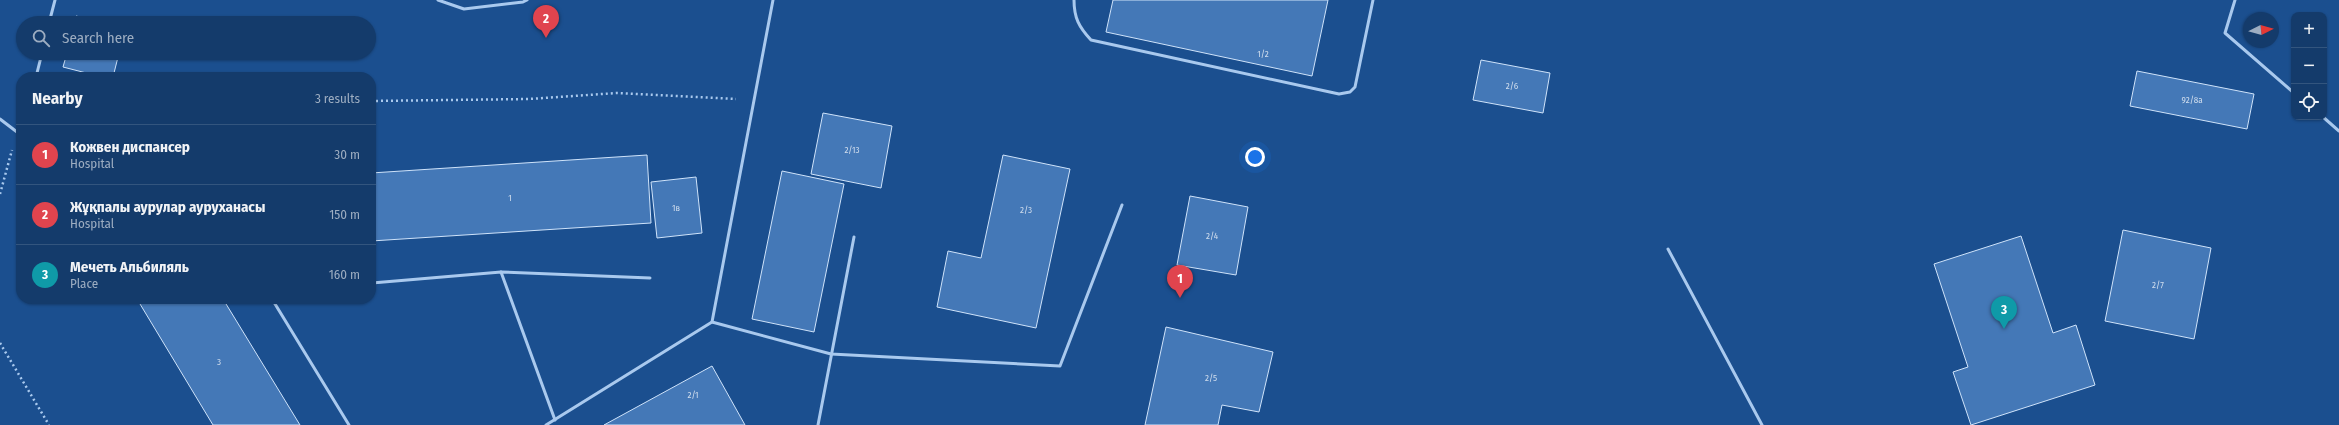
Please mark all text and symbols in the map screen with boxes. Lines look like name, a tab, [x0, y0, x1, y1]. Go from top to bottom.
pin: 2	[533, 5, 559, 38]
north arrow	[2243, 12, 2279, 48]
map controls	[2291, 12, 2327, 120]
button: +	[2291, 12, 2327, 48]
search box	[16, 16, 376, 60]
icon: search	[30, 27, 52, 49]
text: Search here	[62, 29, 134, 47]
button: −	[2291, 48, 2327, 84]
house number: 1/2	[1257, 49, 1269, 59]
house number: 2/6	[1506, 81, 1519, 91]
button: locate	[2291, 84, 2327, 120]
text: Nearby	[32, 88, 83, 109]
text: 3 results	[315, 91, 360, 106]
house number: 92/8а	[2181, 95, 2203, 105]
text: Кожвен диспансер	[70, 138, 190, 156]
house number: 2/13	[844, 145, 860, 155]
text: 1	[42, 147, 48, 162]
text: 30 m	[334, 147, 360, 162]
your location	[1245, 147, 1265, 167]
text: Hospital	[70, 156, 114, 171]
house number: 1	[508, 193, 512, 203]
text: Жұқпалы аурулар ауруханасы	[70, 198, 265, 216]
house number: 1в	[672, 203, 680, 213]
house number: 2/3	[1020, 205, 1032, 215]
text: 2	[42, 207, 48, 222]
text: 150 m	[329, 207, 360, 222]
text: Hospital	[70, 216, 114, 231]
house number: 2/4	[1206, 231, 1219, 241]
text: Мечеть Альбиляль	[70, 258, 189, 276]
pin: 1	[1167, 265, 1193, 298]
text: 3	[42, 267, 48, 282]
text: 160 m	[329, 267, 360, 282]
text: Place	[70, 276, 98, 291]
house number: 2/7	[2152, 280, 2164, 290]
pin: 3	[1991, 296, 2017, 329]
house number: 3	[217, 357, 221, 367]
house number: 2/5	[1205, 373, 1217, 383]
house number: 2/1	[687, 390, 699, 400]

